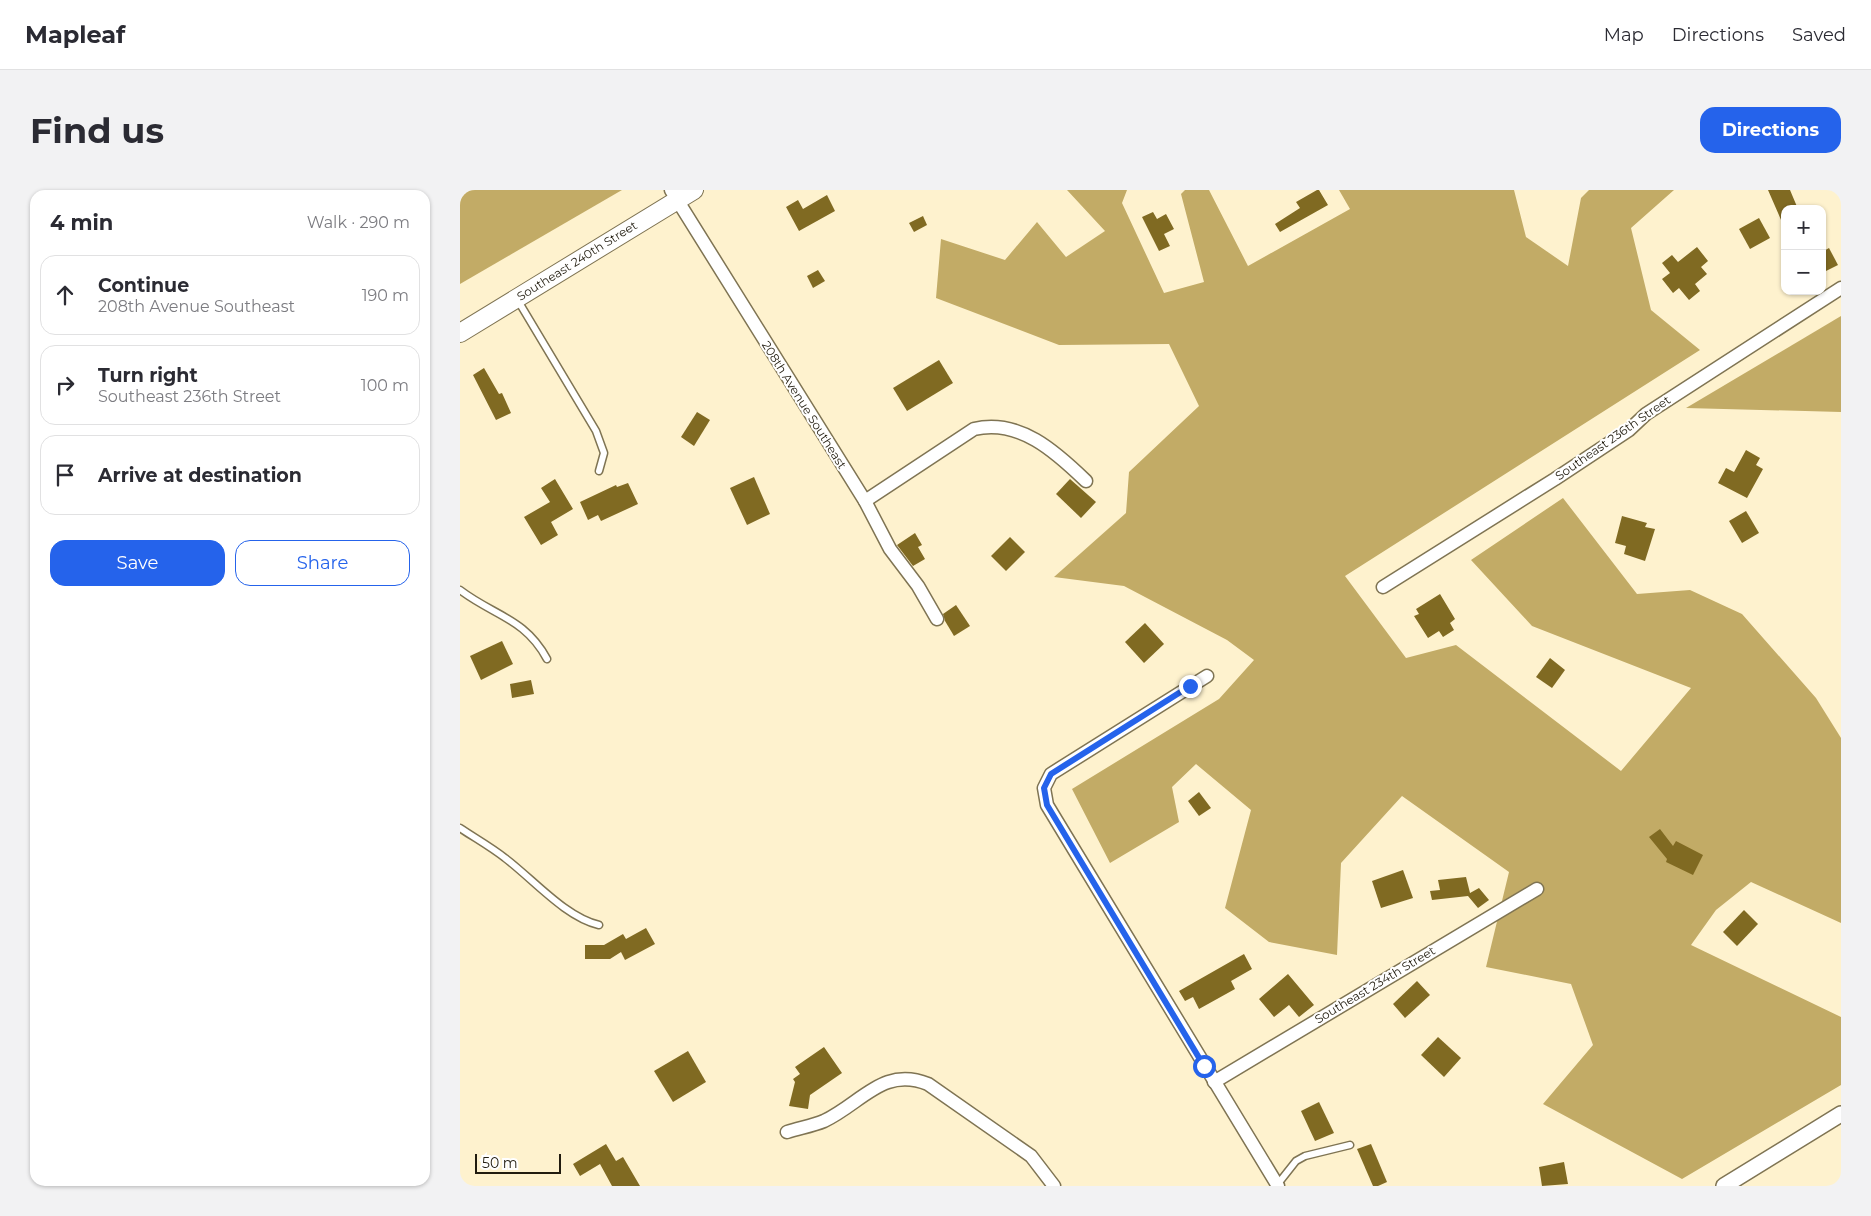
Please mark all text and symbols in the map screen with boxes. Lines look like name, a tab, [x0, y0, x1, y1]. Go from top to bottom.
text: Mapleaf	[25, 20, 125, 49]
text: Map	[1604, 24, 1644, 46]
text: Directions	[1672, 24, 1764, 46]
text: Saved	[1792, 24, 1846, 46]
button: Directions	[1700, 107, 1841, 153]
text: Find us	[30, 109, 164, 152]
map controls	[1781, 205, 1826, 295]
button: +	[1781, 205, 1826, 250]
text: 4 min	[50, 210, 113, 235]
text: Walk · 290 m	[307, 213, 410, 232]
street label: Southeast 240th Street	[514, 217, 640, 304]
button: −	[1781, 250, 1826, 295]
text: Continue	[98, 274, 189, 297]
icon: ahead	[51, 281, 79, 309]
text: 190 m	[362, 286, 409, 305]
text: 208th Avenue Southeast	[98, 297, 295, 316]
street label: 208th Avenue Southeast	[759, 338, 850, 471]
text: Turn right	[98, 364, 198, 387]
icon: right	[51, 371, 79, 399]
text: 100 m	[361, 376, 409, 395]
text: Southeast 236th Street	[98, 387, 281, 406]
street label: Southeast 236th Street	[1552, 392, 1673, 483]
icon: arrive	[51, 461, 79, 489]
text: Arrive at destination	[98, 464, 302, 487]
button: Save	[50, 540, 225, 586]
button: Share	[235, 540, 410, 586]
route end	[1179, 675, 1202, 698]
street label: Southeast 234th Street	[1312, 943, 1438, 1027]
route start	[1193, 1055, 1216, 1078]
scale bar	[475, 1151, 561, 1174]
text: 50 m	[482, 1154, 518, 1172]

